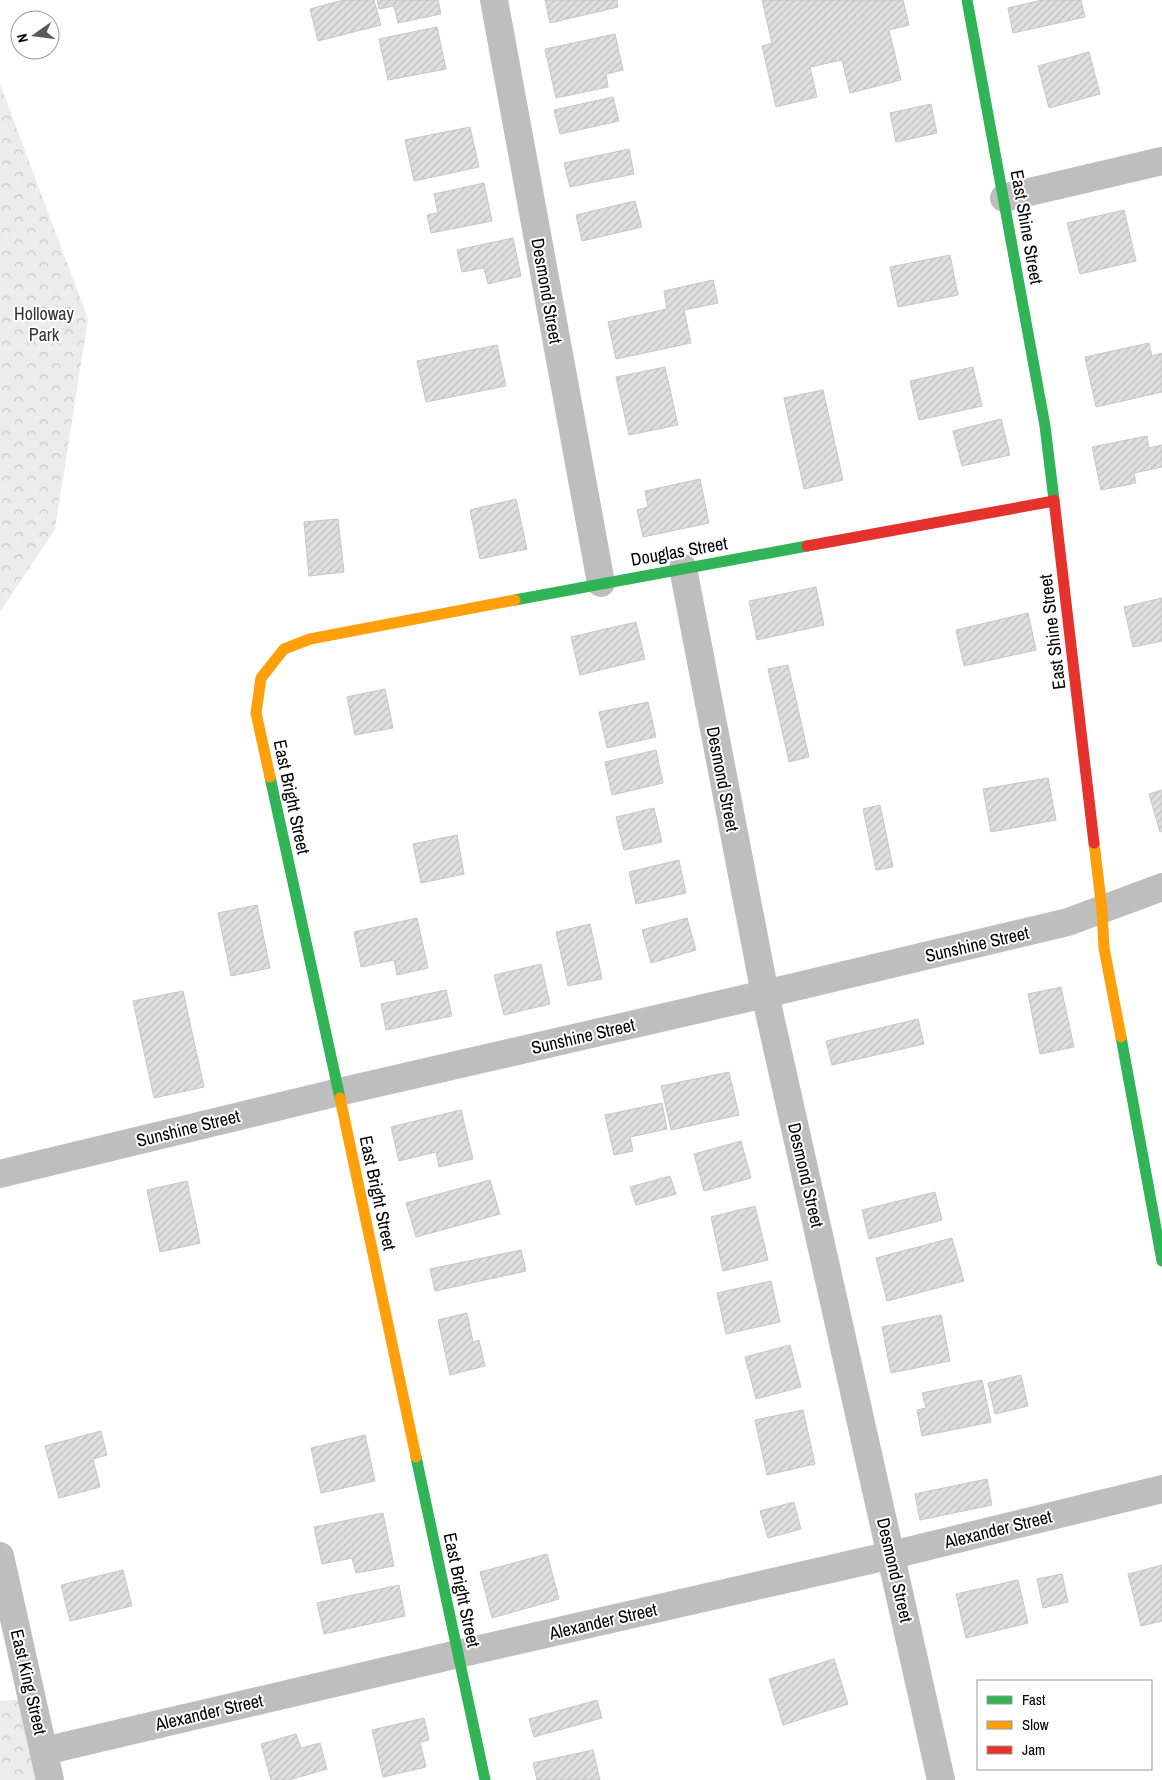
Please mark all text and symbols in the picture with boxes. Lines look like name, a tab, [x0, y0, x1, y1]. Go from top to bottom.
north arrow	[10, 10, 60, 60]
text: N	[13, 32, 32, 44]
street label: East Shine Street	[1005, 168, 1049, 286]
street label: Desmond Street	[525, 236, 569, 346]
park label: Holloway Park	[14, 301, 75, 347]
street label: Douglas Street	[629, 530, 729, 572]
street label: East Shine Street	[1033, 573, 1071, 691]
street label: Desmond Street	[701, 724, 745, 834]
street label: East Bright Street	[268, 737, 316, 857]
street label: Sunshine Street	[923, 920, 1031, 968]
street label: Sunshine Street	[529, 1012, 637, 1060]
street label: Sunshine Street	[134, 1103, 242, 1153]
street label: Desmond Street	[782, 1120, 830, 1230]
street label: East Bright Street	[354, 1133, 402, 1253]
street label: Alexander Street	[941, 1504, 1054, 1555]
street label: Desmond Street	[871, 1515, 919, 1625]
street label: East Bright Street	[438, 1530, 486, 1650]
street label: Alexander Street	[546, 1596, 659, 1646]
street label: East King Street	[5, 1627, 53, 1737]
legend	[977, 1680, 1152, 1770]
street label: Alexander Street	[152, 1687, 265, 1737]
text: Fast	[1022, 1689, 1046, 1710]
text: Slow	[1022, 1714, 1049, 1735]
text: Jam	[1022, 1739, 1045, 1760]

